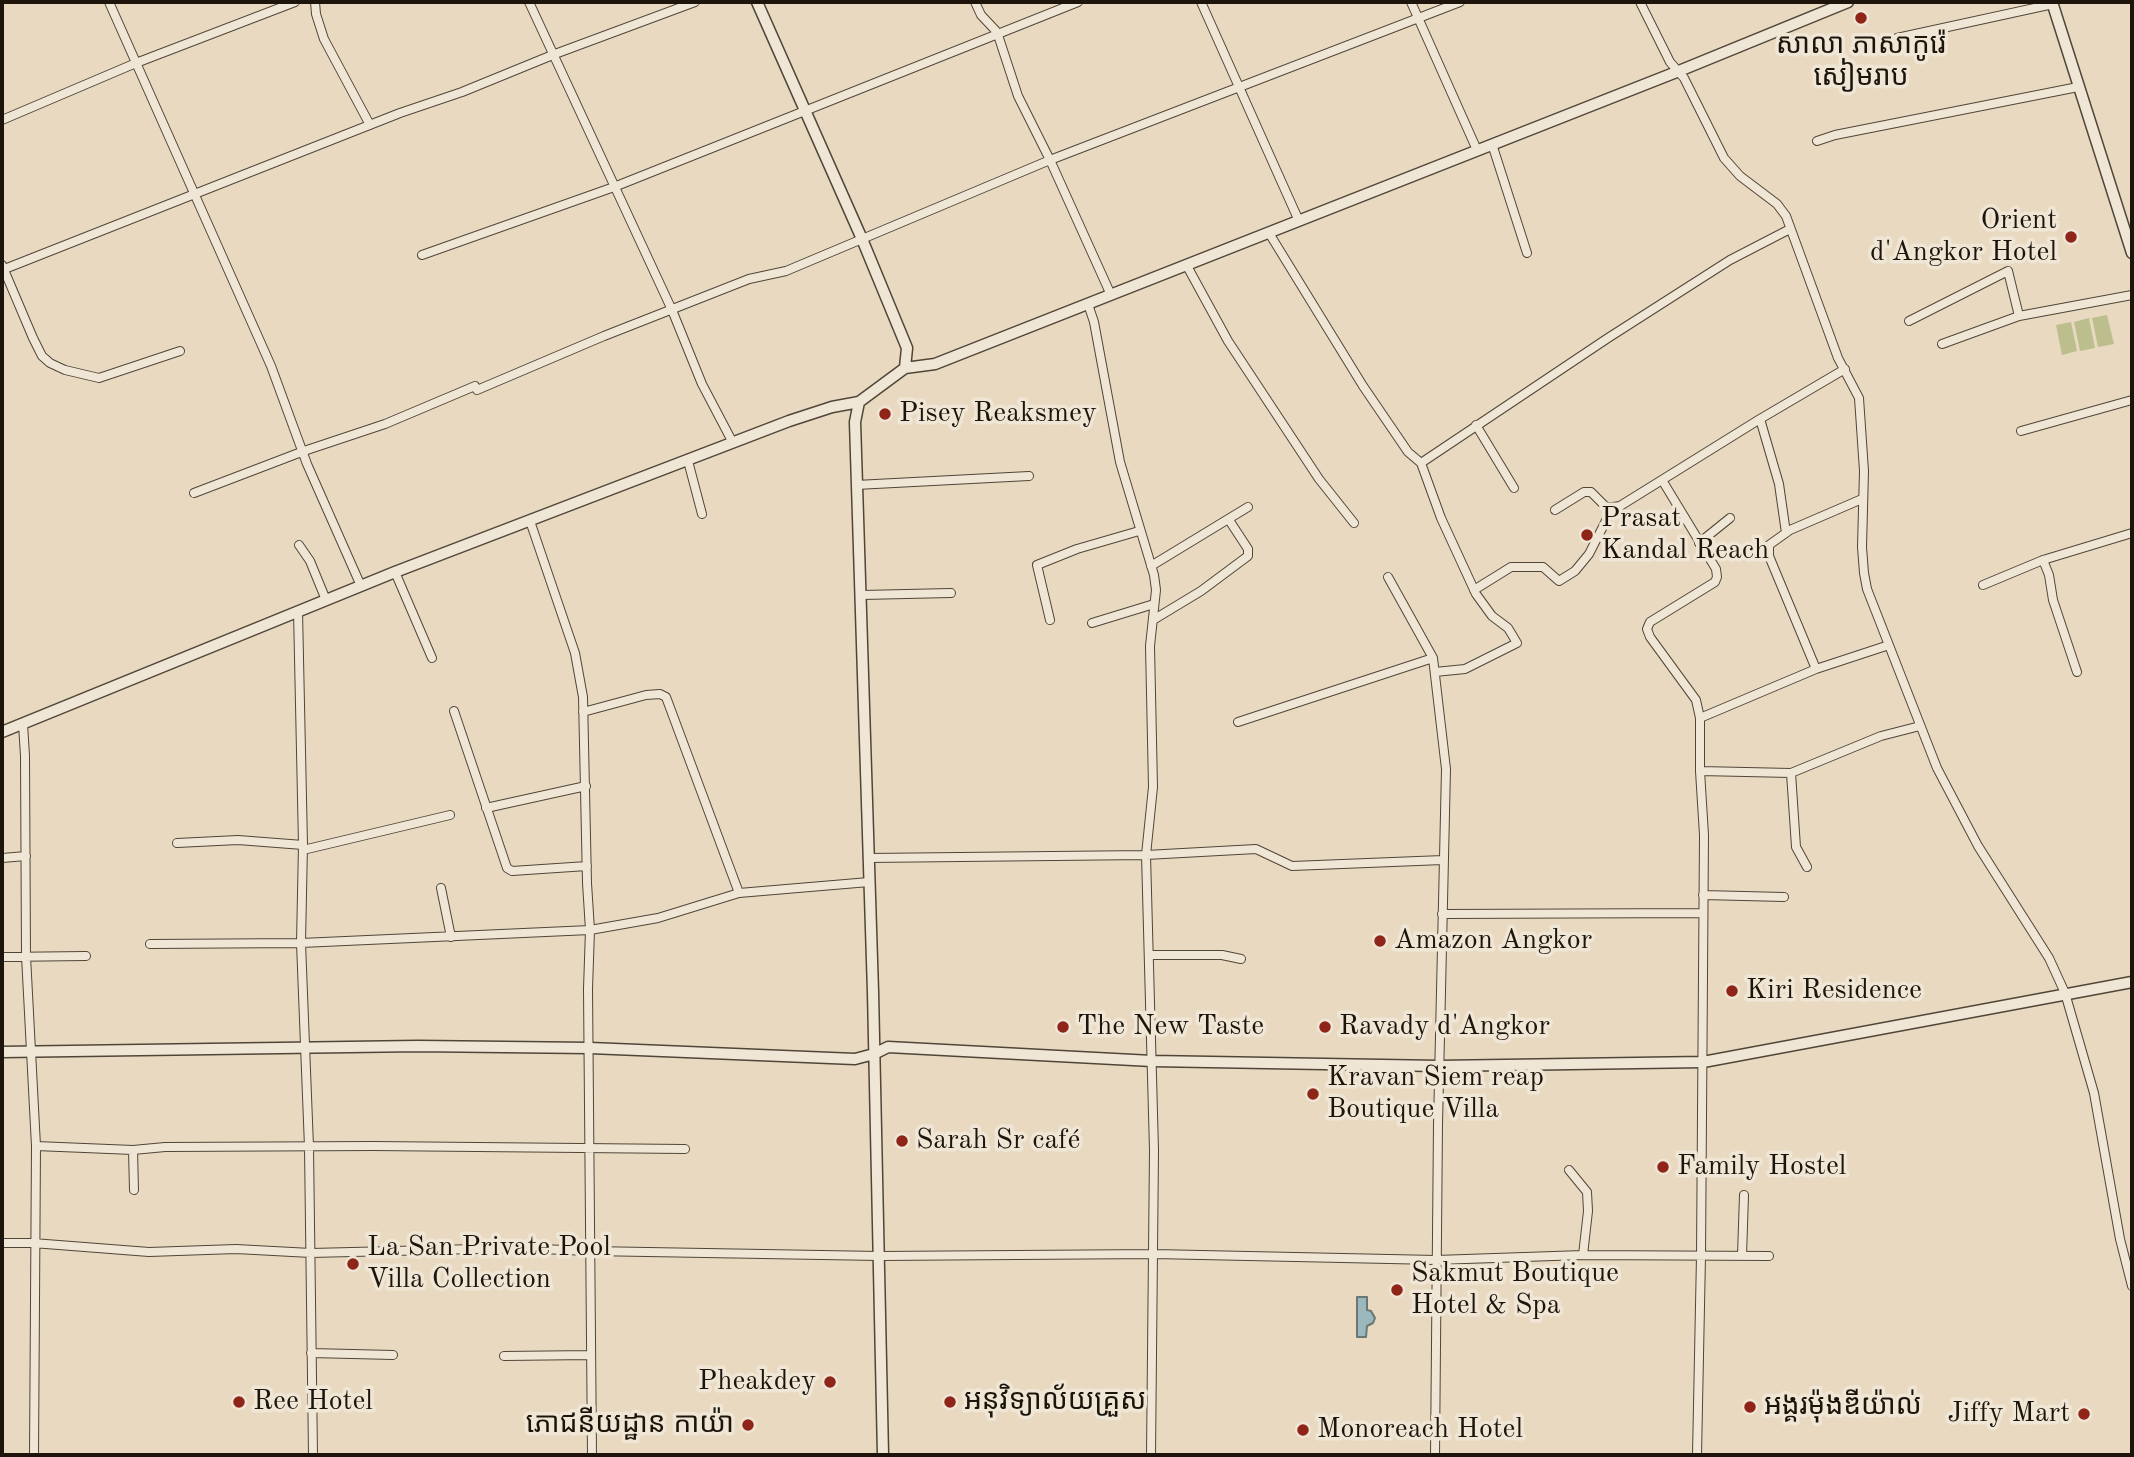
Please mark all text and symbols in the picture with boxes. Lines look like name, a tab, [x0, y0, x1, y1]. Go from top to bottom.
marker: សាលា ភាសាកូរ៉េ សៀមរាប	[1853, 10, 1869, 26]
place label: សាលា ភាសាកូរ៉េ សៀមរាប	[1776, 29, 1946, 95]
place label: Orient d'Angkor Hotel	[1870, 204, 2057, 270]
marker: Orient d'Angkor Hotel	[2063, 229, 2079, 245]
place label: Pisey Reaksmey	[899, 397, 1097, 431]
marker: Pisey Reaksmey	[877, 406, 893, 422]
place label: Prasat Kandal Reach	[1601, 502, 1769, 568]
marker: Prasat Kandal Reach	[1579, 527, 1595, 543]
place label: Amazon Angkor	[1394, 924, 1592, 958]
marker: Amazon Angkor	[1372, 933, 1388, 949]
place label: Kiri Residence	[1746, 974, 1922, 1008]
marker: Kiri Residence	[1724, 983, 1740, 999]
place label: The New Taste	[1077, 1010, 1264, 1044]
place label: Ravady d'Angkor	[1339, 1010, 1550, 1044]
marker: The New Taste	[1055, 1019, 1071, 1035]
marker: Ravady d'Angkor	[1317, 1019, 1333, 1035]
place label: Kravan Siem reap Boutique Villa	[1327, 1061, 1544, 1127]
marker: Kravan Siem reap Boutique Villa	[1305, 1086, 1321, 1102]
place label: Sarah Sr café	[916, 1124, 1080, 1158]
marker: Sarah Sr café	[894, 1133, 910, 1149]
place label: Family Hostel	[1677, 1150, 1846, 1184]
marker: Family Hostel	[1655, 1159, 1671, 1175]
place label: La San Private Pool Villa Collection	[367, 1231, 611, 1297]
marker: La San Private Pool Villa Collection	[345, 1256, 361, 1272]
place label: Sakmut Boutique Hotel & Spa	[1411, 1257, 1619, 1323]
marker: Sakmut Boutique Hotel & Spa	[1389, 1282, 1405, 1298]
place label: Pheakdey	[698, 1365, 816, 1399]
marker: Pheakdey	[822, 1374, 838, 1390]
place label: Ree Hotel	[253, 1385, 373, 1419]
place label: អនុវិទ្យាល័យគ្រួស	[964, 1385, 1146, 1419]
place label: អង្គរម៉ុងឌីយ៉ាល់	[1764, 1390, 1922, 1424]
marker: Ree Hotel	[231, 1394, 247, 1410]
marker: អនុវិទ្យាល័យគ្រួស	[942, 1394, 958, 1410]
place label: Jiffy Mart	[1948, 1397, 2070, 1431]
marker: អង្គរម៉ុងឌីយ៉ាល់	[1742, 1399, 1758, 1415]
marker: Jiffy Mart	[2076, 1406, 2092, 1422]
place label: ភោជនីយដ្ឋាន កាយ៉ា	[526, 1408, 734, 1442]
place label: Monoreach Hotel	[1317, 1413, 1523, 1447]
marker: ភោជនីយដ្ឋាន កាយ៉ា	[740, 1417, 756, 1433]
marker: Monoreach Hotel	[1295, 1422, 1311, 1438]

